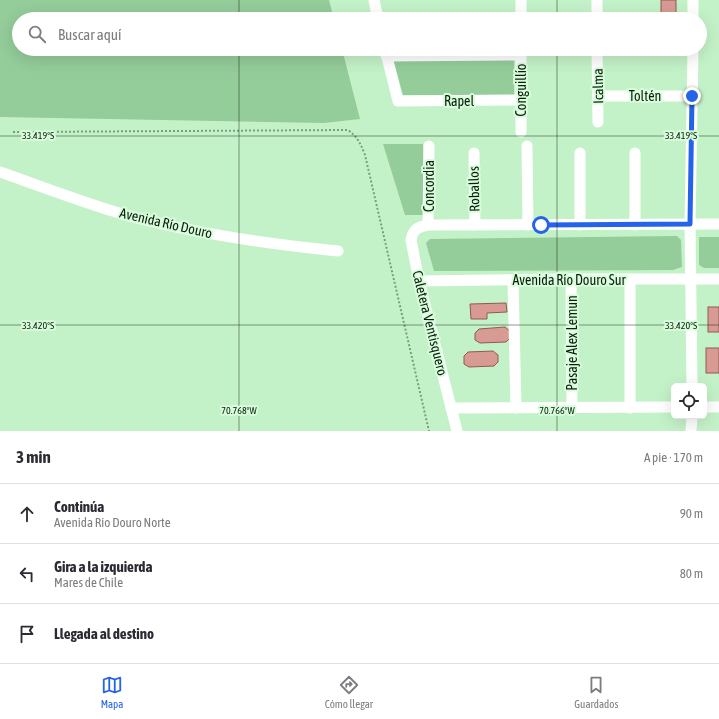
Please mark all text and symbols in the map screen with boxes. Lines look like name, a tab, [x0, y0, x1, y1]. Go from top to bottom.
search box	[12, 12, 707, 56]
icon: search	[26, 23, 48, 45]
text: Buscar aquí	[58, 26, 121, 43]
street label: Conguillío	[513, 64, 529, 116]
street label: Icalma	[590, 68, 606, 104]
route end	[683, 87, 701, 105]
street label: Toltén	[629, 88, 661, 104]
street label: Rapel	[444, 93, 474, 109]
text: 33.419°S	[22, 130, 54, 141]
text: 33.419°S	[665, 130, 697, 141]
street label: Concordia	[421, 160, 437, 212]
street label: Roballos	[466, 166, 482, 212]
street label: Avenida Río Douro	[118, 205, 214, 241]
route start	[532, 216, 550, 234]
street label: Caletera Ventisquero	[409, 269, 451, 377]
street label: Avenida Río Douro Sur	[512, 272, 626, 288]
street label: Pasaje Alex Lemun	[564, 295, 580, 391]
text: 33.420°S	[22, 320, 54, 331]
text: 33.420°S	[665, 320, 697, 331]
map controls	[671, 383, 707, 419]
button: locate	[671, 383, 707, 419]
text: 70.768°W	[221, 405, 257, 416]
text: 70.766°W	[539, 405, 575, 416]
text: 3 min	[16, 447, 51, 467]
text: A pie · 170 m	[644, 450, 703, 465]
text: Continúa	[54, 498, 104, 515]
icon: ahead	[16, 503, 38, 525]
text: 90 m	[680, 506, 703, 521]
text: Avenida Río Douro Norte	[54, 515, 171, 530]
text: Gira a la izquierda	[54, 558, 152, 575]
icon: left	[16, 563, 38, 585]
text: 80 m	[680, 566, 703, 581]
text: Mares de Chile	[54, 575, 123, 590]
icon: arrive	[16, 623, 38, 645]
text: Llegada al destino	[54, 625, 154, 642]
tab: Mapa	[101, 674, 123, 710]
tab: Cómo llegar	[325, 674, 373, 710]
tab: Guardados	[574, 674, 618, 710]

